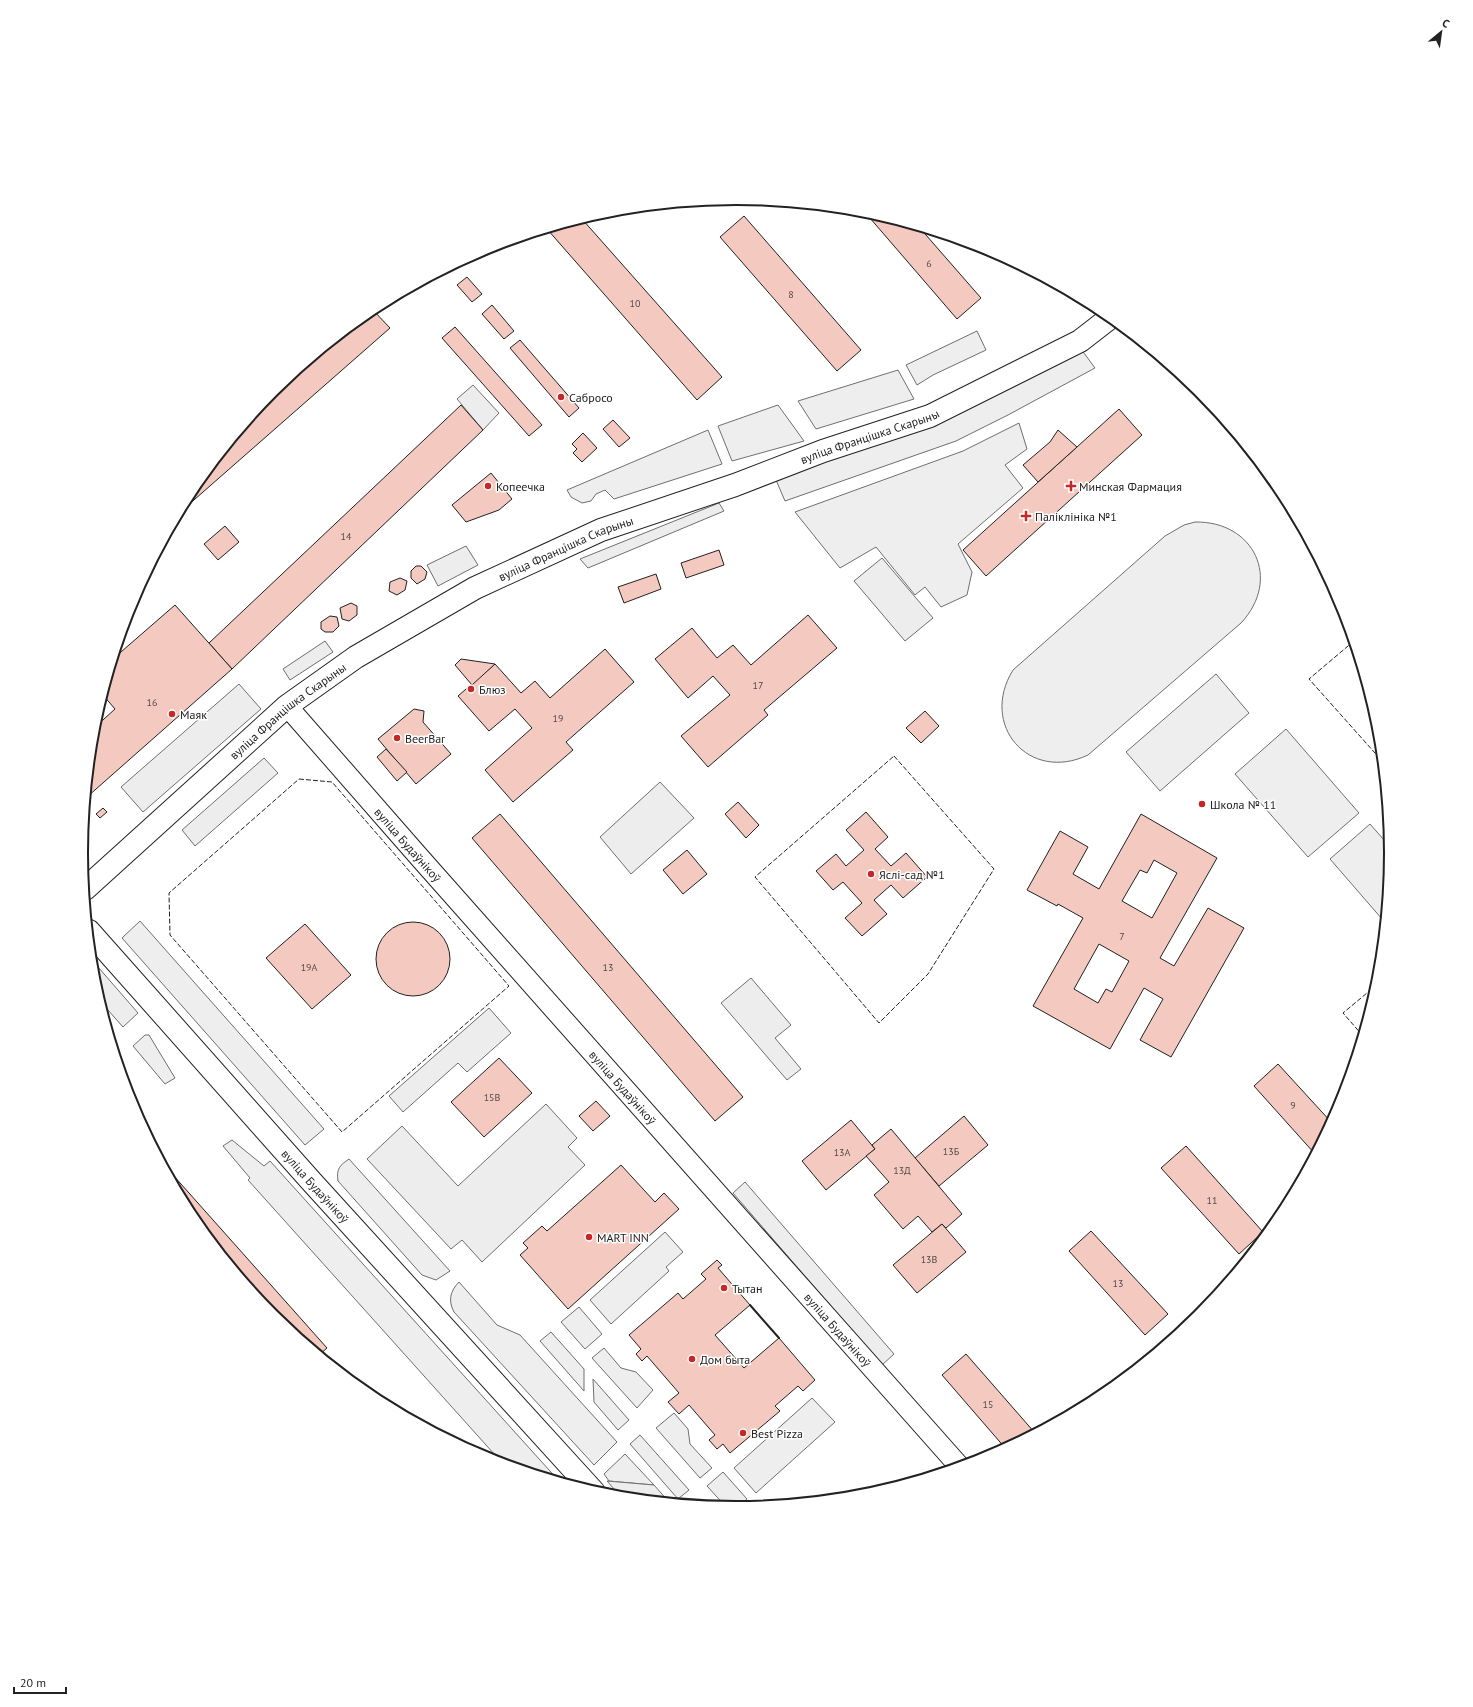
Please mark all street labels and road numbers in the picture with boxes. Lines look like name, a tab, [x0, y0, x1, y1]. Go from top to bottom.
street label: вуліца Францішка Скарыны	[798, 405, 942, 467]
street label: вуліца Францішка Скарыны	[496, 512, 635, 584]
street label: вуліца Францішка Скарыны	[226, 659, 349, 762]
street label: вуліца Будаўнікоў	[372, 804, 445, 885]
street label: вуліца Будаўнікоў	[586, 1047, 660, 1127]
street label: вуліца Будаўнікоў	[279, 1146, 353, 1226]
street label: вуліца Будаўнікоў	[801, 1289, 875, 1370]

